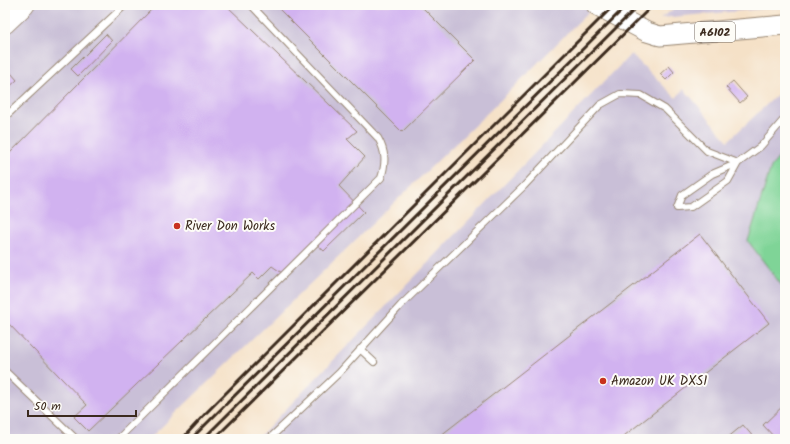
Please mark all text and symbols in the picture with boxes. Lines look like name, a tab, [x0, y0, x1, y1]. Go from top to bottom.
road number: A6102	[695, 22, 735, 42]
place label: River Don Works	[185, 216, 275, 237]
marker: River Don Works	[172, 221, 182, 231]
place label: Amazon UK DXS1	[611, 371, 707, 392]
marker: Amazon UK DXS1	[598, 376, 608, 386]
scale bar	[28, 392, 136, 418]
text: 50 m	[34, 397, 61, 416]

